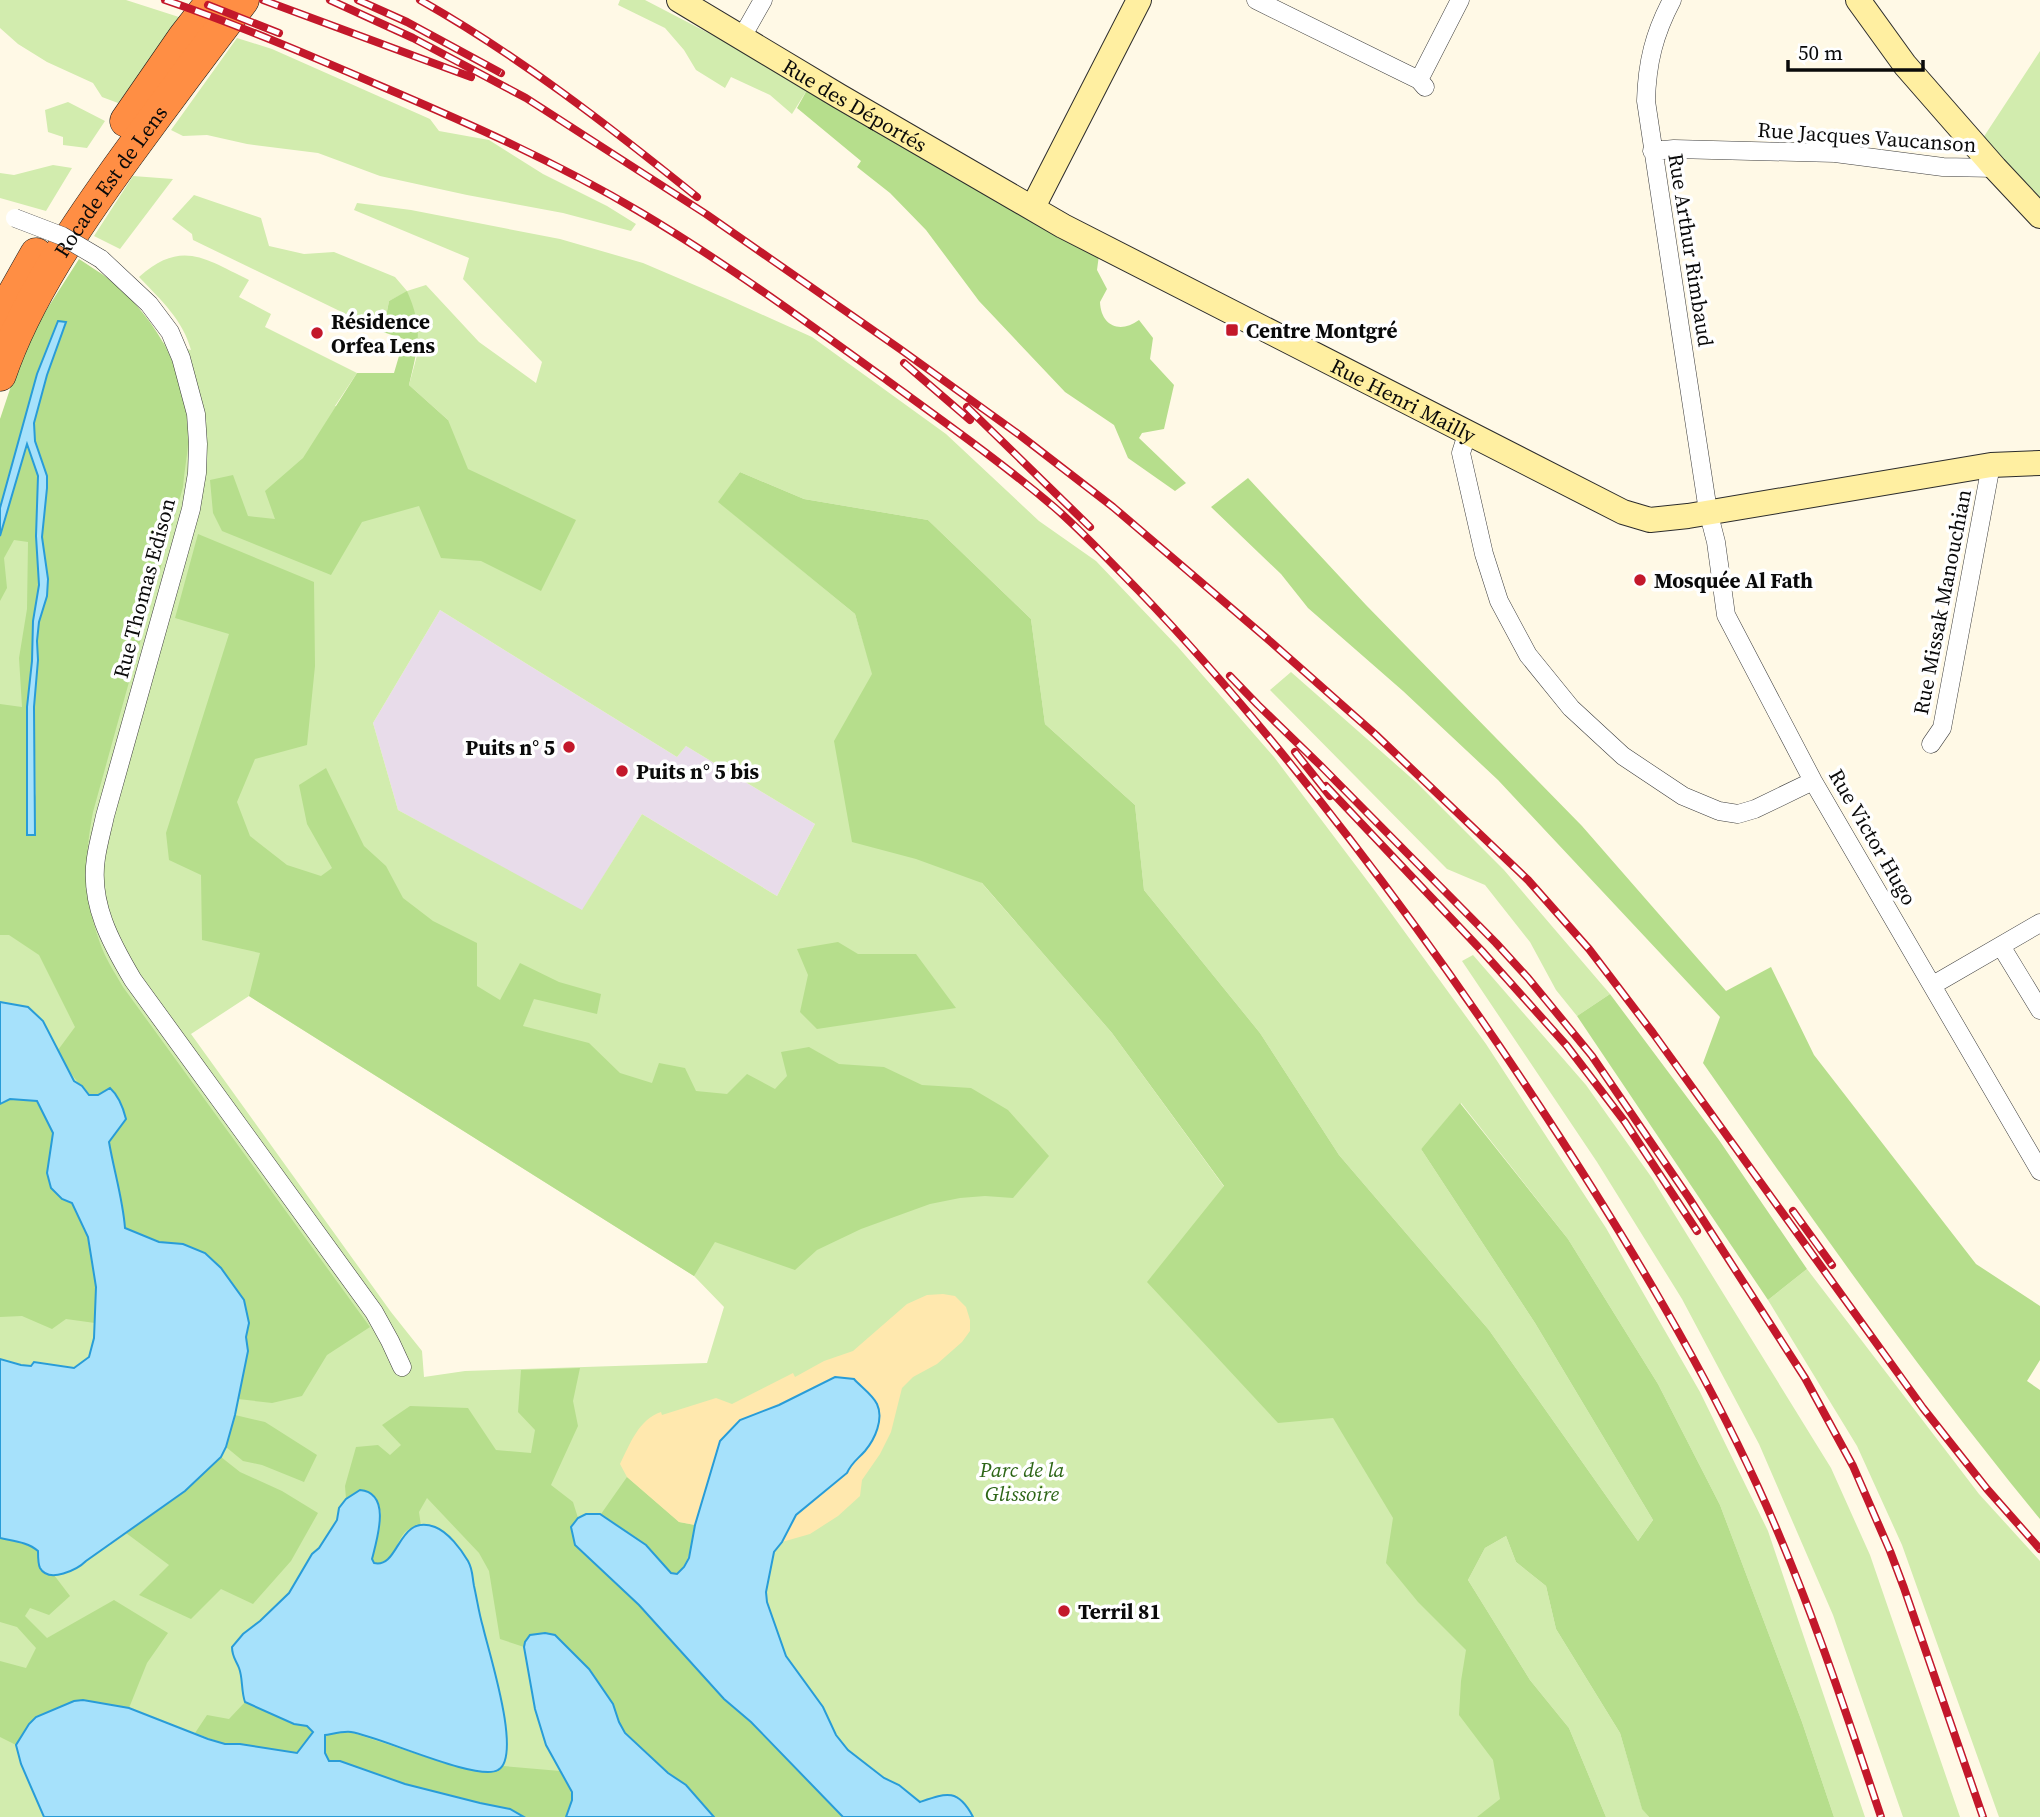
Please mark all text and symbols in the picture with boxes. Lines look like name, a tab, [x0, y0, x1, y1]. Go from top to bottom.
scale bar	[1788, 28, 1923, 72]
text: 50 m	[1798, 38, 1843, 67]
street label: Rue des Déportés	[777, 51, 933, 159]
street label: Rocade Est de Lens	[47, 99, 174, 263]
street label: Rue Jacques Vaucanson	[1757, 115, 1978, 159]
street label: Rue Arthur Rimbaud	[1661, 151, 1721, 349]
place label: Résidence Orfea Lens	[331, 307, 435, 360]
place label: Centre Montgré	[1246, 316, 1397, 345]
marker: Centre Montgré	[1224, 322, 1240, 338]
marker: Résidence Orfea Lens	[309, 325, 325, 341]
street label: Rue Henri Mailly	[1326, 351, 1481, 449]
street label: Rue Missak Manouchian	[1906, 487, 1978, 717]
street label: Rue Thomas Edison	[106, 494, 182, 681]
place label: Mosquée Al Fath	[1654, 566, 1813, 595]
marker: Mosquée Al Fath	[1632, 572, 1648, 588]
place label: Puits n° 5	[465, 733, 555, 762]
marker: Puits n° 5	[561, 739, 577, 755]
place label: Puits n° 5 bis	[636, 757, 760, 786]
marker: Puits n° 5 bis	[614, 763, 630, 779]
street label: Rue Victor Hugo	[1822, 764, 1924, 910]
park label: Parc de la Glissoire	[979, 1455, 1065, 1508]
place label: Terril 81	[1078, 1597, 1161, 1626]
marker: Terril 81	[1056, 1603, 1072, 1619]

